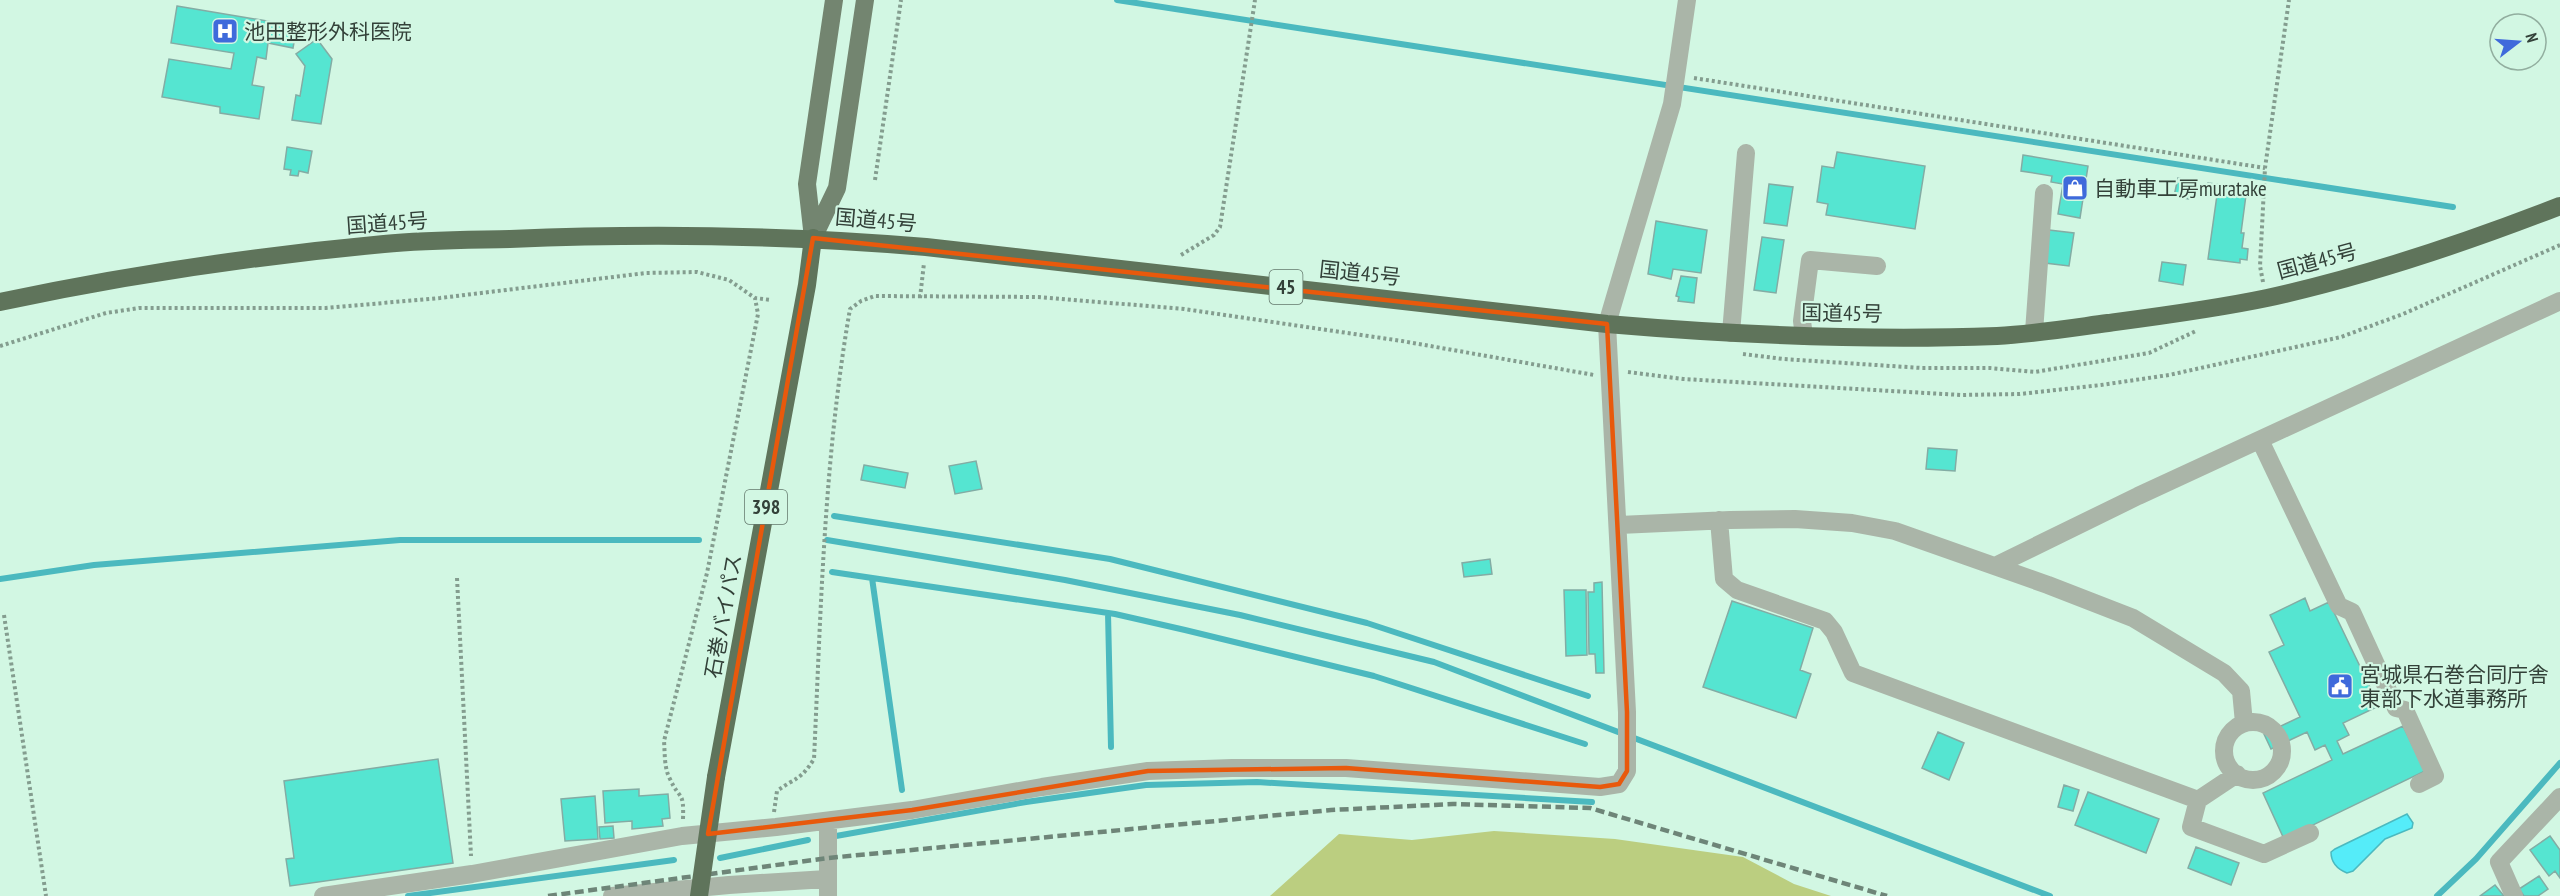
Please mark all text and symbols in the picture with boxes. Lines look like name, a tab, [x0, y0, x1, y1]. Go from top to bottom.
north arrow	[2488, 12, 2548, 72]
hospital icon: 池田整形外科医院	[210, 16, 240, 46]
place label: 池田整形外科医院	[244, 18, 412, 45]
text: N	[2522, 31, 2543, 45]
shop icon: 自動車工房muratake	[2060, 173, 2090, 203]
place label: 自動車工房muratake	[2094, 175, 2267, 202]
street label: 国道45号	[834, 203, 918, 237]
street label: 国道45号	[345, 207, 429, 239]
street label: 国道45号	[2274, 237, 2360, 285]
street label: 国道45号	[1318, 255, 1402, 291]
road number: 45	[1270, 270, 1302, 304]
street label: 国道45号	[1801, 299, 1883, 327]
road number: 398	[745, 490, 787, 524]
street label: 石巻バイパス	[699, 552, 747, 680]
place label: 宮城県石巻合同庁舎 東部下水道事務所	[2360, 661, 2549, 712]
public building icon: 宮城県石巻合同庁舎 東部下水道事務所	[2325, 671, 2355, 701]

